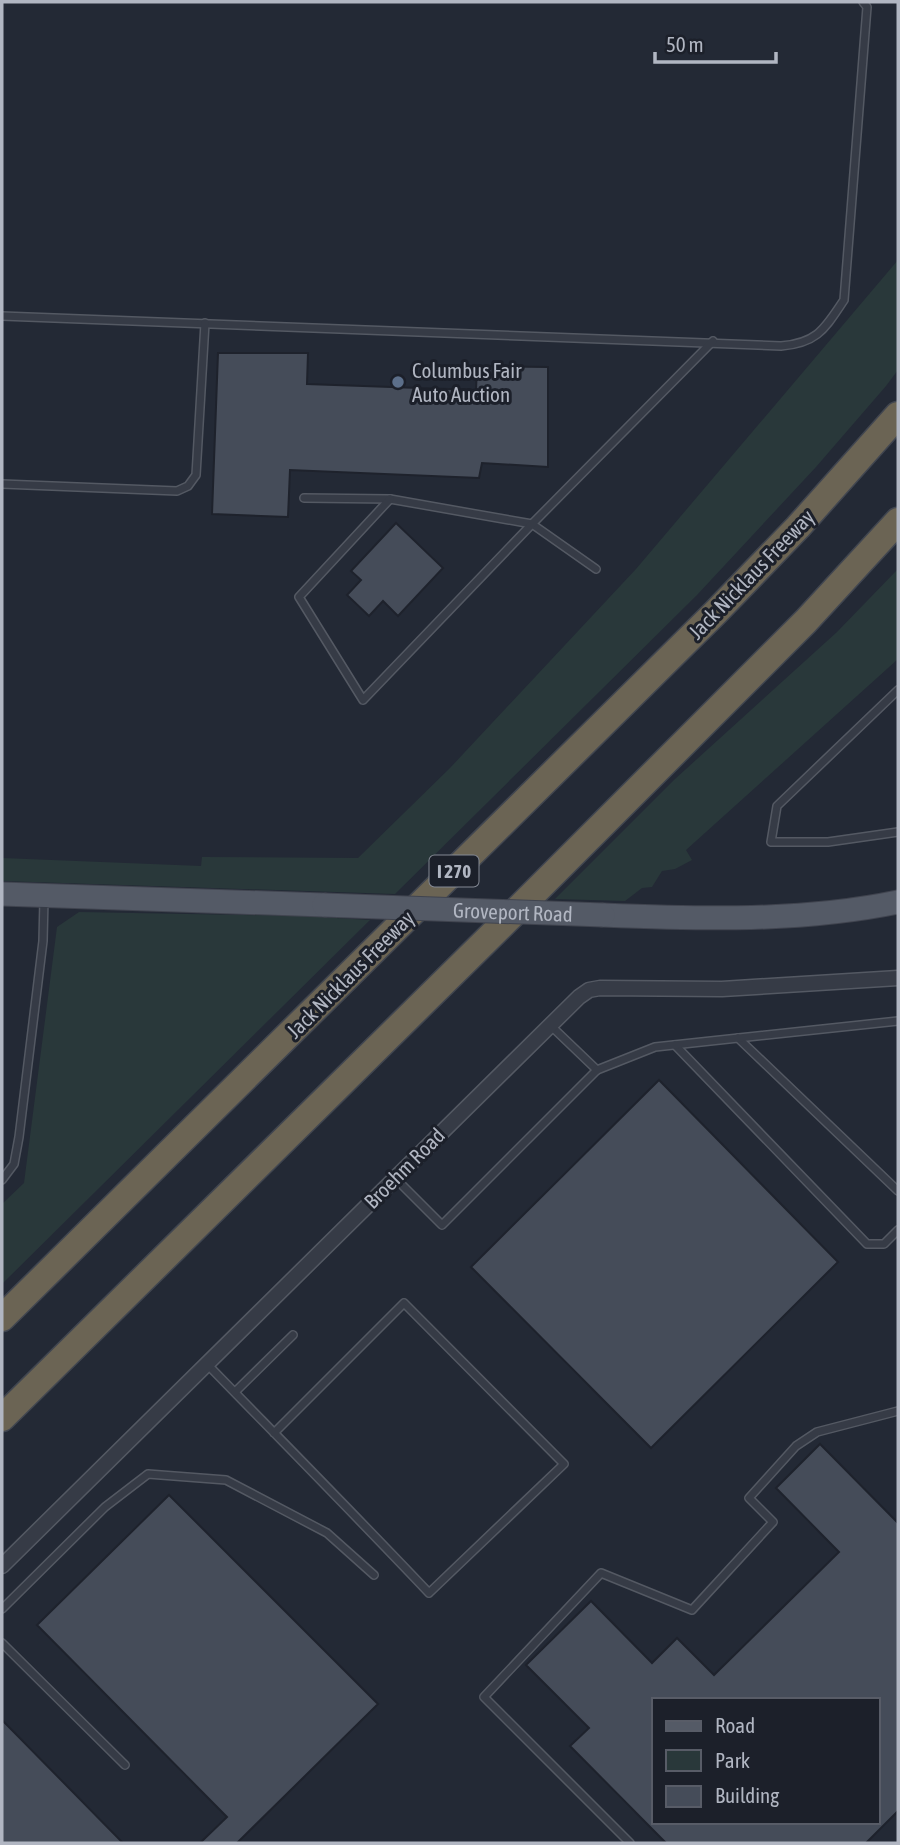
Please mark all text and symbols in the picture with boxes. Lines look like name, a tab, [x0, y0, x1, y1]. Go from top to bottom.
scale bar	[655, 21, 776, 65]
text: 50 m	[666, 32, 704, 56]
place label: Columbus Fair Auto Auction	[412, 358, 522, 406]
marker: Columbus Fair Auto Auction	[390, 374, 406, 390]
street label: Jack Nicklaus Freeway	[683, 504, 819, 644]
road number: I 270	[430, 856, 478, 886]
street label: Groveport Road	[453, 898, 573, 926]
street label: Jack Nicklaus Freeway	[281, 905, 419, 1043]
street label: Broehm Road	[359, 1123, 449, 1213]
legend	[652, 1698, 879, 1824]
text: Road	[715, 1713, 755, 1737]
text: Park	[715, 1748, 750, 1772]
text: Building	[715, 1783, 779, 1807]

